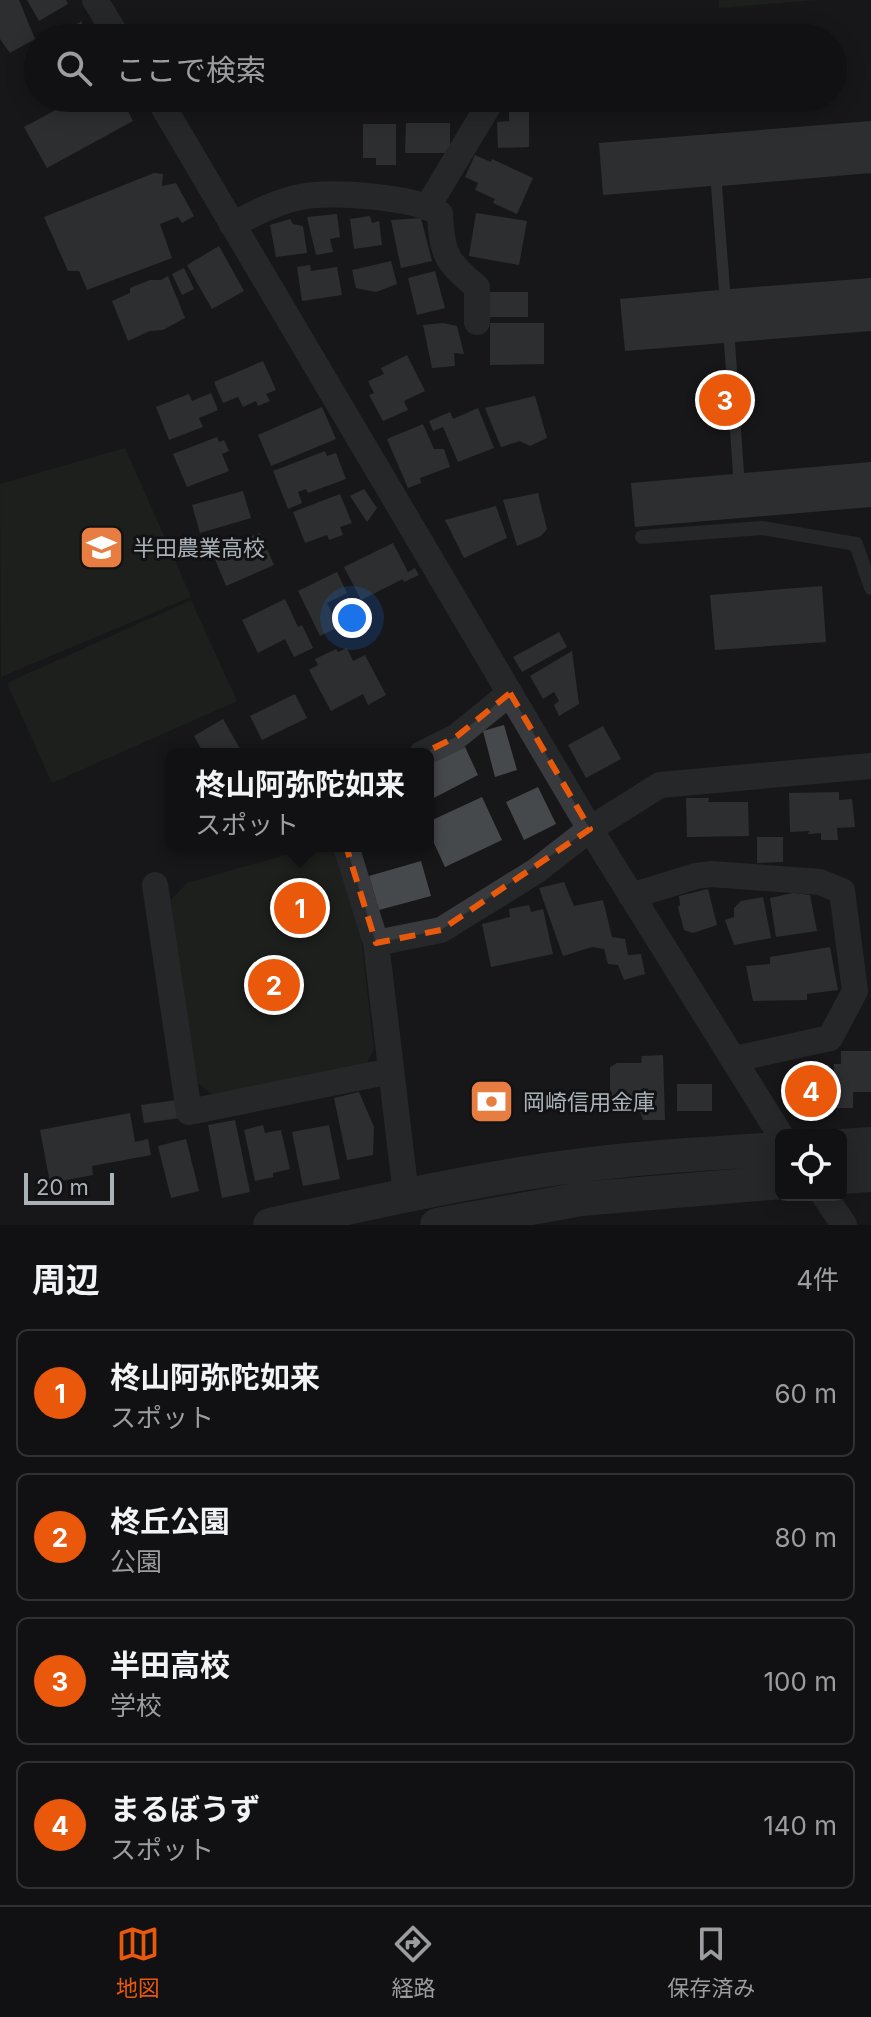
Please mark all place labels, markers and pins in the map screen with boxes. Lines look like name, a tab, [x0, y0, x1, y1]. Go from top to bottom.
pin: 3	[699, 370, 751, 430]
school or university icon: 半田農業高校	[78, 524, 126, 572]
place label: 半田農業高校	[133, 535, 265, 561]
pin: 1	[274, 878, 326, 938]
pin: 2	[248, 955, 300, 1015]
pin: 4	[785, 1061, 837, 1121]
bank icon: 岡崎信用金庫	[468, 1078, 516, 1126]
place label: 岡崎信用金庫	[523, 1089, 655, 1115]

